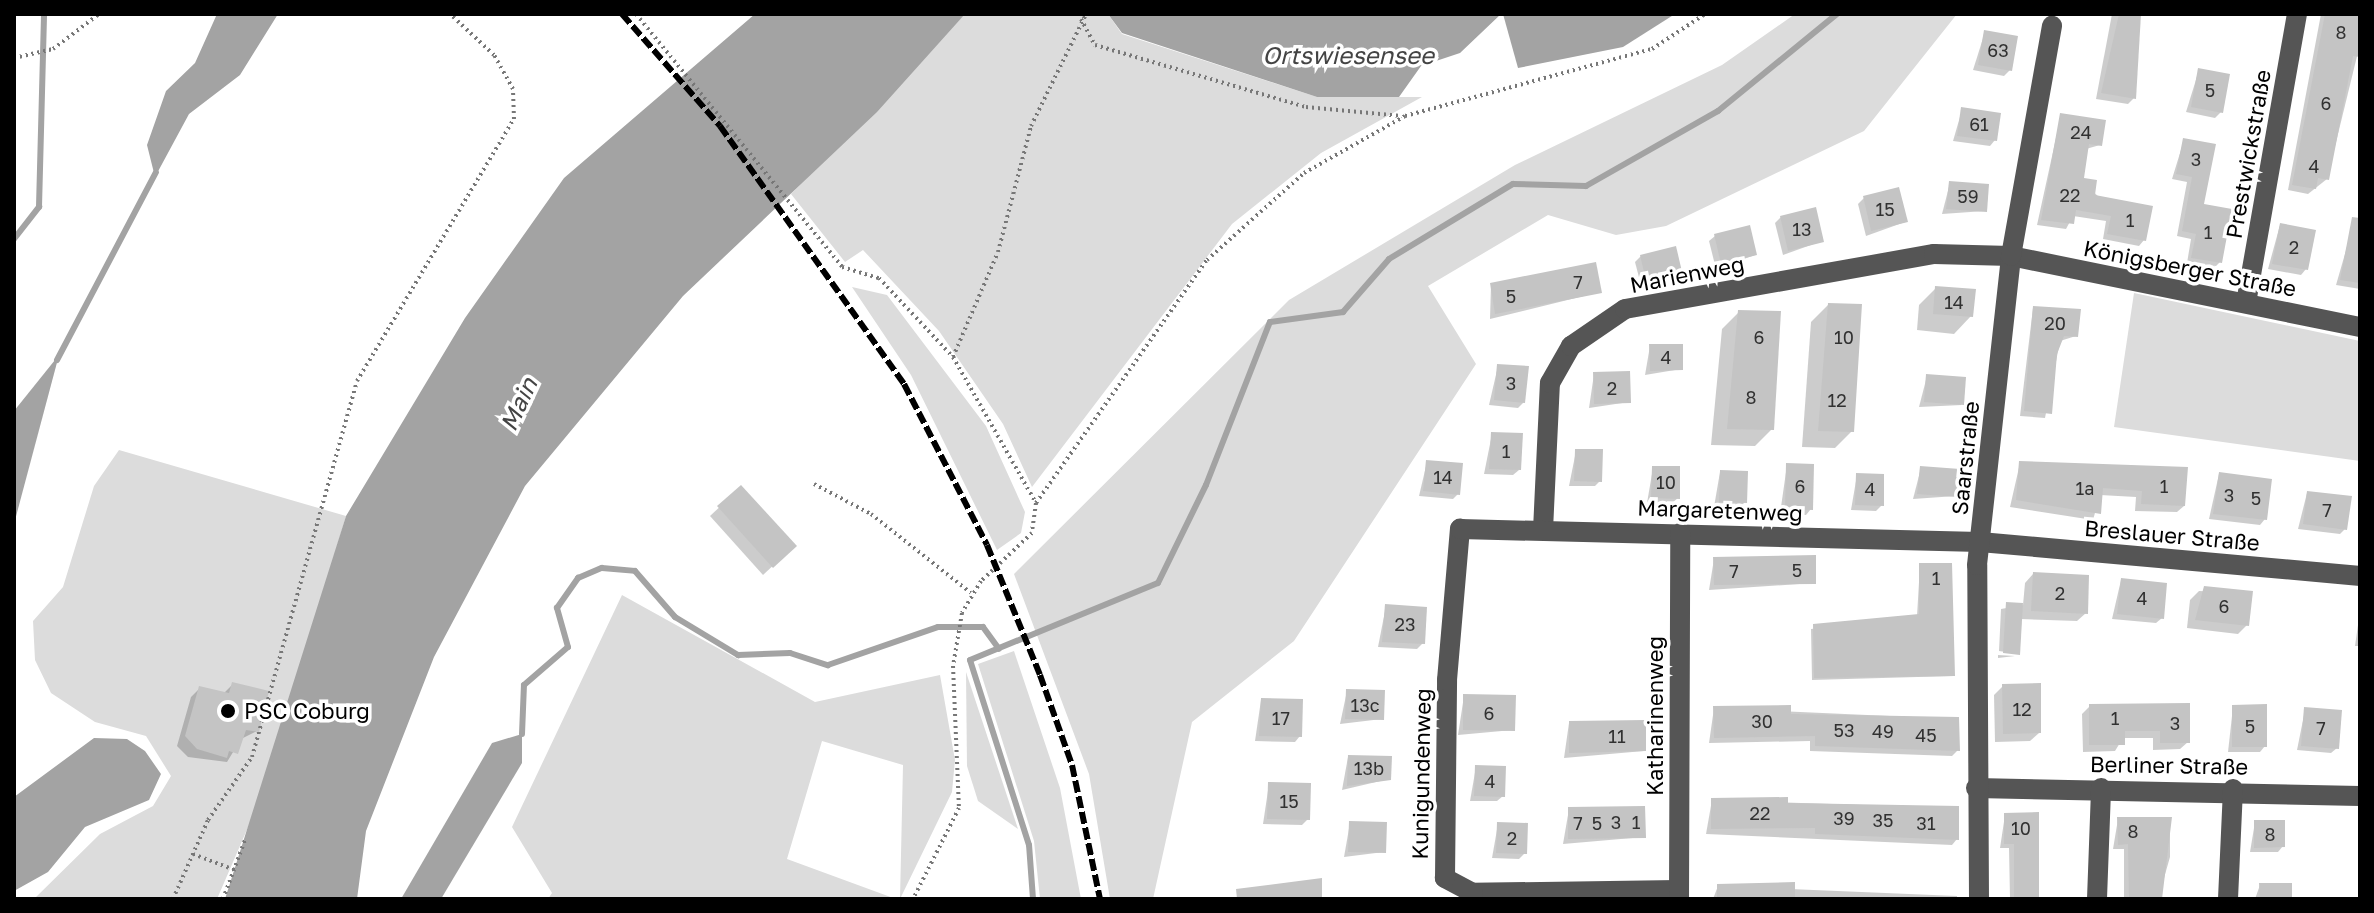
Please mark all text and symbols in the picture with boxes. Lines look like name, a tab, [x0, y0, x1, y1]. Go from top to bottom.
house number: 8	[2336, 21, 2346, 43]
house number: 63	[1987, 39, 2009, 61]
water label: Ortswiesensee	[1262, 41, 1434, 69]
street label: Prestwickstraße	[2220, 67, 2276, 241]
house number: 5	[2205, 79, 2215, 101]
house number: 6	[2321, 92, 2331, 114]
house number: 61	[1969, 113, 1989, 135]
house number: 24	[2070, 121, 2092, 143]
house number: 3	[2191, 148, 2201, 170]
house number: 4	[2309, 155, 2319, 177]
house number: 22	[2060, 184, 2080, 206]
house number: 59	[1957, 185, 1979, 207]
house number: 15	[1875, 198, 1895, 220]
house number: 1	[2126, 209, 2134, 231]
house number: 13	[1792, 218, 1812, 240]
house number: 1	[2204, 221, 2212, 243]
street label: Königsberger Straße	[2081, 234, 2299, 302]
house number: 2	[2289, 236, 2299, 258]
street label: Marienweg	[1628, 250, 1746, 298]
house number: 7	[1573, 271, 1583, 293]
house number: 5	[1506, 285, 1516, 307]
house number: 14	[1944, 291, 1964, 313]
house number: 20	[2044, 312, 2066, 334]
house number: 6	[1754, 326, 1764, 348]
house number: 10	[1834, 326, 1854, 348]
house number: 4	[1661, 346, 1671, 368]
house number: 3	[1506, 372, 1516, 394]
water label: Main	[493, 373, 543, 435]
house number: 2	[1607, 377, 1617, 399]
house number: 8	[1746, 386, 1756, 408]
house number: 12	[1827, 389, 1847, 411]
street label: Saarstraße	[1946, 400, 1984, 516]
house number: 1	[1502, 440, 1510, 462]
house number: 14	[1433, 466, 1453, 488]
house number: 10	[1656, 471, 1676, 493]
house number: 6	[1795, 475, 1805, 497]
house number: 1	[2160, 475, 2168, 497]
house number: 1a	[2076, 477, 2094, 499]
house number: 4	[1865, 478, 1875, 500]
house number: 3	[2224, 484, 2234, 506]
house number: 5	[2251, 487, 2261, 509]
street label: Margaretenweg	[1637, 494, 1803, 526]
house number: 7	[2322, 499, 2332, 521]
street label: Breslauer Straße	[2083, 514, 2261, 556]
house number: 5	[1792, 559, 1802, 581]
house number: 7	[1729, 560, 1739, 582]
house number: 1	[1932, 567, 1940, 589]
house number: 2	[2055, 582, 2065, 604]
house number: 4	[2137, 587, 2147, 609]
house number: 6	[2219, 595, 2229, 617]
house number: 23	[1395, 613, 1415, 635]
street label: Katharinenweg	[1642, 636, 1668, 796]
street label: Kunigundenweg	[1406, 688, 1436, 860]
house number: 13c	[1350, 694, 1380, 716]
place label: PSC Coburg	[244, 698, 370, 724]
house number: 12	[2012, 698, 2032, 720]
marker: PSC Coburg	[219, 702, 237, 720]
house number: 6	[1484, 702, 1494, 724]
house number: 17	[1272, 707, 1290, 729]
house number: 1	[2111, 707, 2119, 729]
house number: 30	[1751, 710, 1773, 732]
house number: 3	[2170, 712, 2180, 734]
house number: 5	[2245, 715, 2255, 737]
house number: 7	[2316, 717, 2326, 739]
house number: 53	[1834, 719, 1854, 741]
house number: 49	[1872, 720, 1894, 742]
house number: 45	[1915, 724, 1937, 746]
house number: 11	[1608, 725, 1626, 747]
street label: Berliner Straße	[2090, 750, 2248, 780]
house number: 13b	[1354, 757, 1384, 779]
house number: 4	[1485, 770, 1495, 792]
house number: 15	[1279, 790, 1299, 812]
house number: 22	[1750, 802, 1770, 824]
house number: 39	[1833, 807, 1855, 829]
house number: 35	[1873, 809, 1893, 831]
house number: 3	[1611, 811, 1621, 833]
house number: 1	[1632, 811, 1640, 833]
house number: 7	[1573, 812, 1583, 834]
house number: 5	[1592, 812, 1602, 834]
house number: 31	[1916, 812, 1936, 834]
house number: 10	[2011, 817, 2031, 839]
house number: 8	[2128, 820, 2138, 842]
house number: 8	[2265, 823, 2275, 845]
house number: 2	[1507, 827, 1517, 849]

